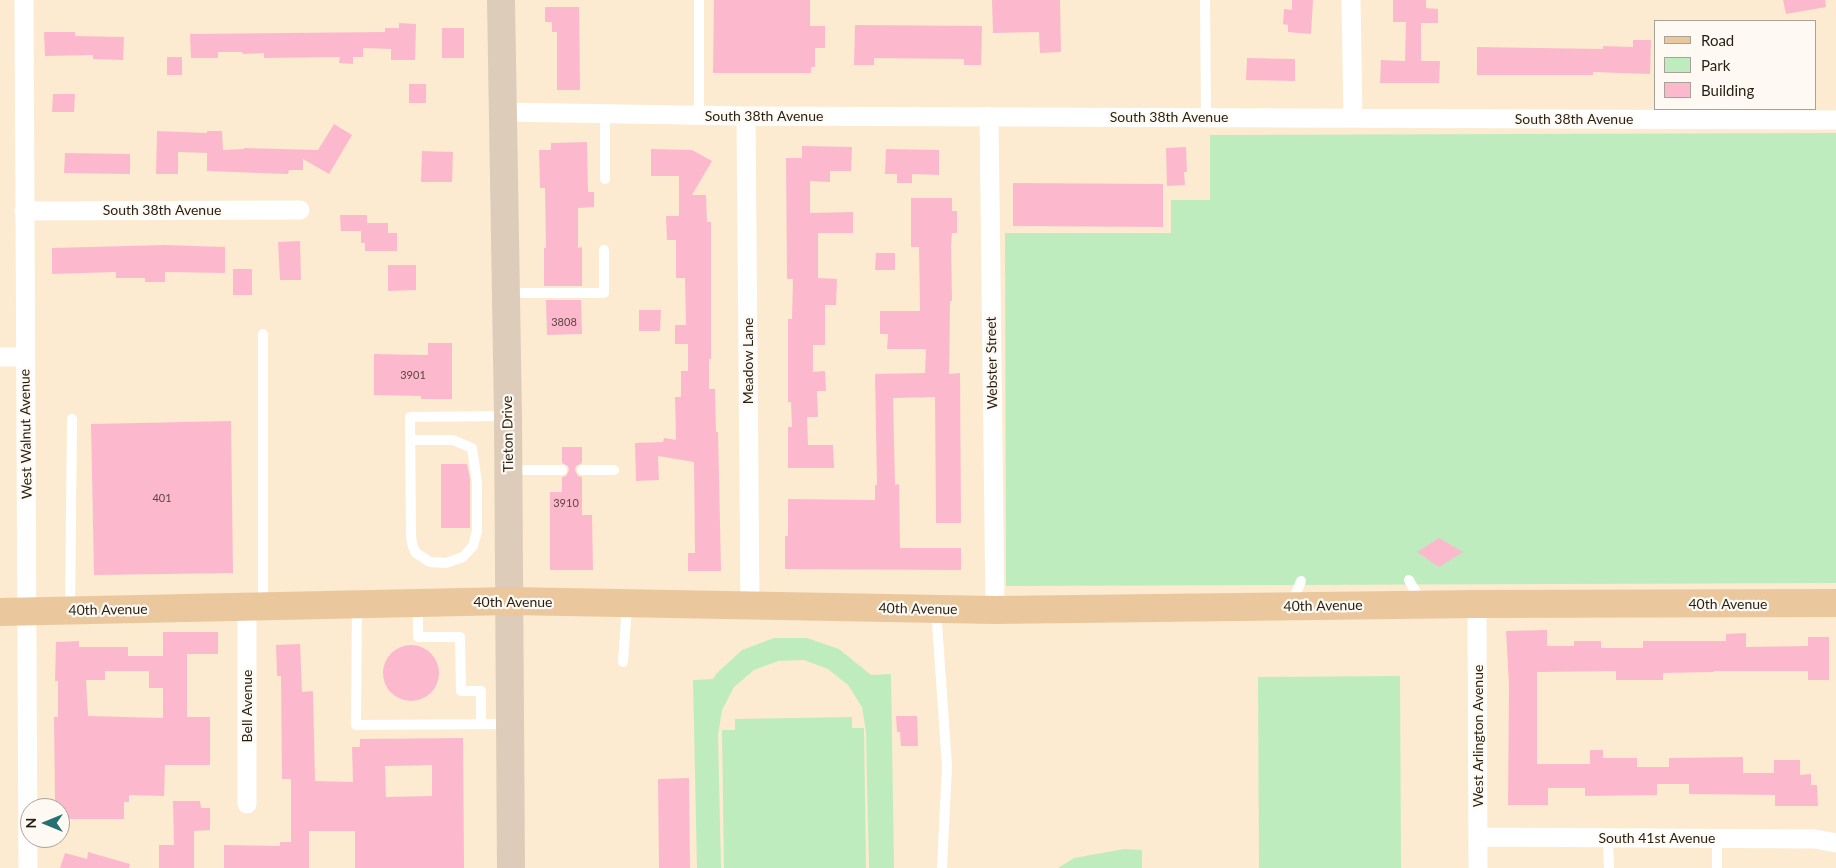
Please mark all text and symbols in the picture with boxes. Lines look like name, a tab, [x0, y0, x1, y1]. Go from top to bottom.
legend	[1654, 20, 1816, 110]
text: Road	[1701, 31, 1734, 49]
text: Park	[1701, 56, 1730, 74]
text: Building	[1701, 81, 1754, 99]
street label: South 38th Avenue	[705, 108, 823, 124]
street label: South 38th Avenue	[1110, 109, 1228, 125]
street label: South 38th Avenue	[1515, 111, 1633, 127]
street label: South 38th Avenue	[103, 202, 221, 218]
house number: 3808	[551, 315, 577, 329]
street label: Webster Street	[983, 316, 1001, 410]
street label: Meadow Lane	[740, 318, 756, 404]
house number: 3901	[400, 368, 426, 382]
street label: West Walnut Avenue	[16, 369, 36, 499]
street label: Tieton Drive	[499, 396, 517, 472]
house number: 401	[152, 491, 172, 505]
house number: 3910	[553, 496, 579, 510]
street label: 40th Avenue	[473, 594, 553, 610]
street label: 40th Avenue	[1688, 596, 1768, 612]
street label: 40th Avenue	[1283, 597, 1363, 615]
street label: 40th Avenue	[878, 600, 958, 618]
street label: 40th Avenue	[68, 601, 148, 619]
street label: West Arlington Avenue	[1470, 665, 1486, 807]
street label: Bell Avenue	[239, 670, 255, 742]
north arrow	[20, 798, 70, 848]
text: N	[22, 818, 39, 828]
street label: South 41st Avenue	[1599, 830, 1715, 846]

